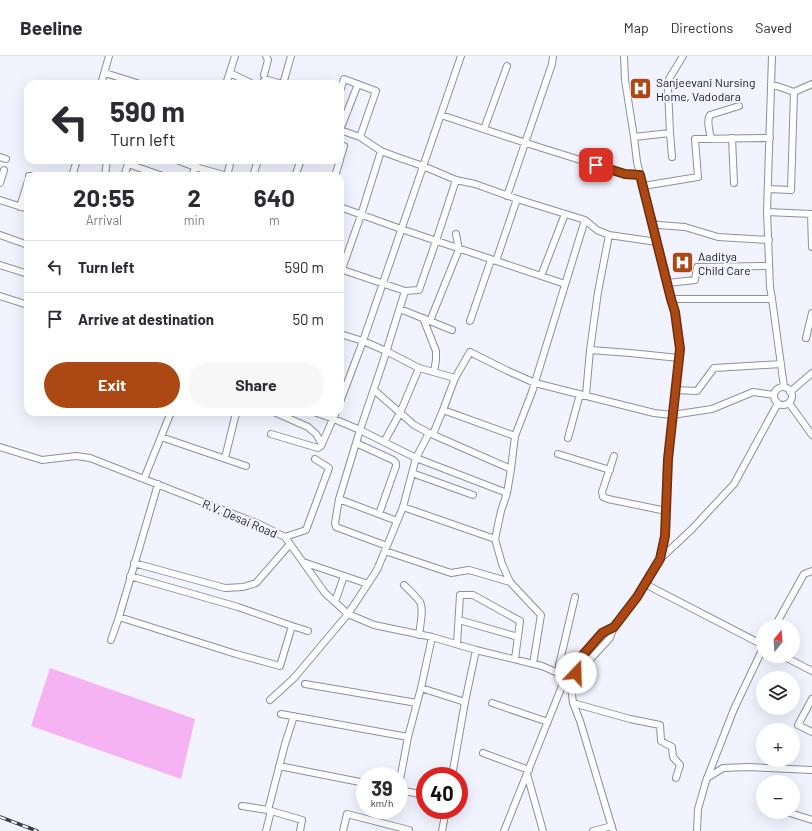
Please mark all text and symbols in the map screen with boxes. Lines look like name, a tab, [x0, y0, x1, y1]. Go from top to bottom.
text: Beeline	[20, 16, 83, 39]
text: Map	[624, 19, 649, 36]
text: Directions	[671, 19, 733, 36]
text: Saved	[755, 19, 792, 36]
place label: Sanjeevani Nursing Home, Vadodara	[656, 75, 755, 103]
hospital icon: Sanjeevani Nursing Home, Vadodara	[627, 76, 653, 102]
text: 590 m	[110, 94, 185, 128]
icon: left	[44, 96, 96, 148]
text: Turn left	[110, 128, 176, 150]
pin	[579, 148, 613, 182]
icon: arrive	[585, 154, 607, 176]
text: 20:55	[73, 183, 135, 212]
text: 2	[188, 183, 201, 212]
text: 640	[254, 183, 295, 212]
text: Arrival	[86, 212, 122, 228]
text: min	[184, 212, 205, 228]
text: m	[269, 212, 280, 228]
place label: Aaditya Child Care	[698, 249, 751, 277]
hospital icon: Aaditya Child Care	[669, 250, 695, 276]
icon: left	[44, 256, 66, 278]
text: Turn left	[78, 258, 134, 276]
text: 590 m	[285, 258, 324, 276]
icon: arrive	[44, 308, 66, 330]
text: Arrive at destination	[78, 310, 214, 328]
text: 50 m	[292, 310, 324, 328]
button: Exit	[44, 362, 180, 408]
button: Share	[188, 362, 324, 408]
street label: R.V. Desai Road	[200, 496, 280, 540]
north arrow	[756, 619, 800, 663]
map controls	[756, 619, 800, 819]
position arrow	[555, 652, 597, 694]
button: layers	[756, 671, 800, 715]
button: +	[756, 723, 800, 767]
speed limit sign: 40	[416, 767, 468, 819]
button: −	[756, 775, 800, 819]
text: 39	[371, 776, 393, 800]
text: km/h	[371, 797, 393, 809]

